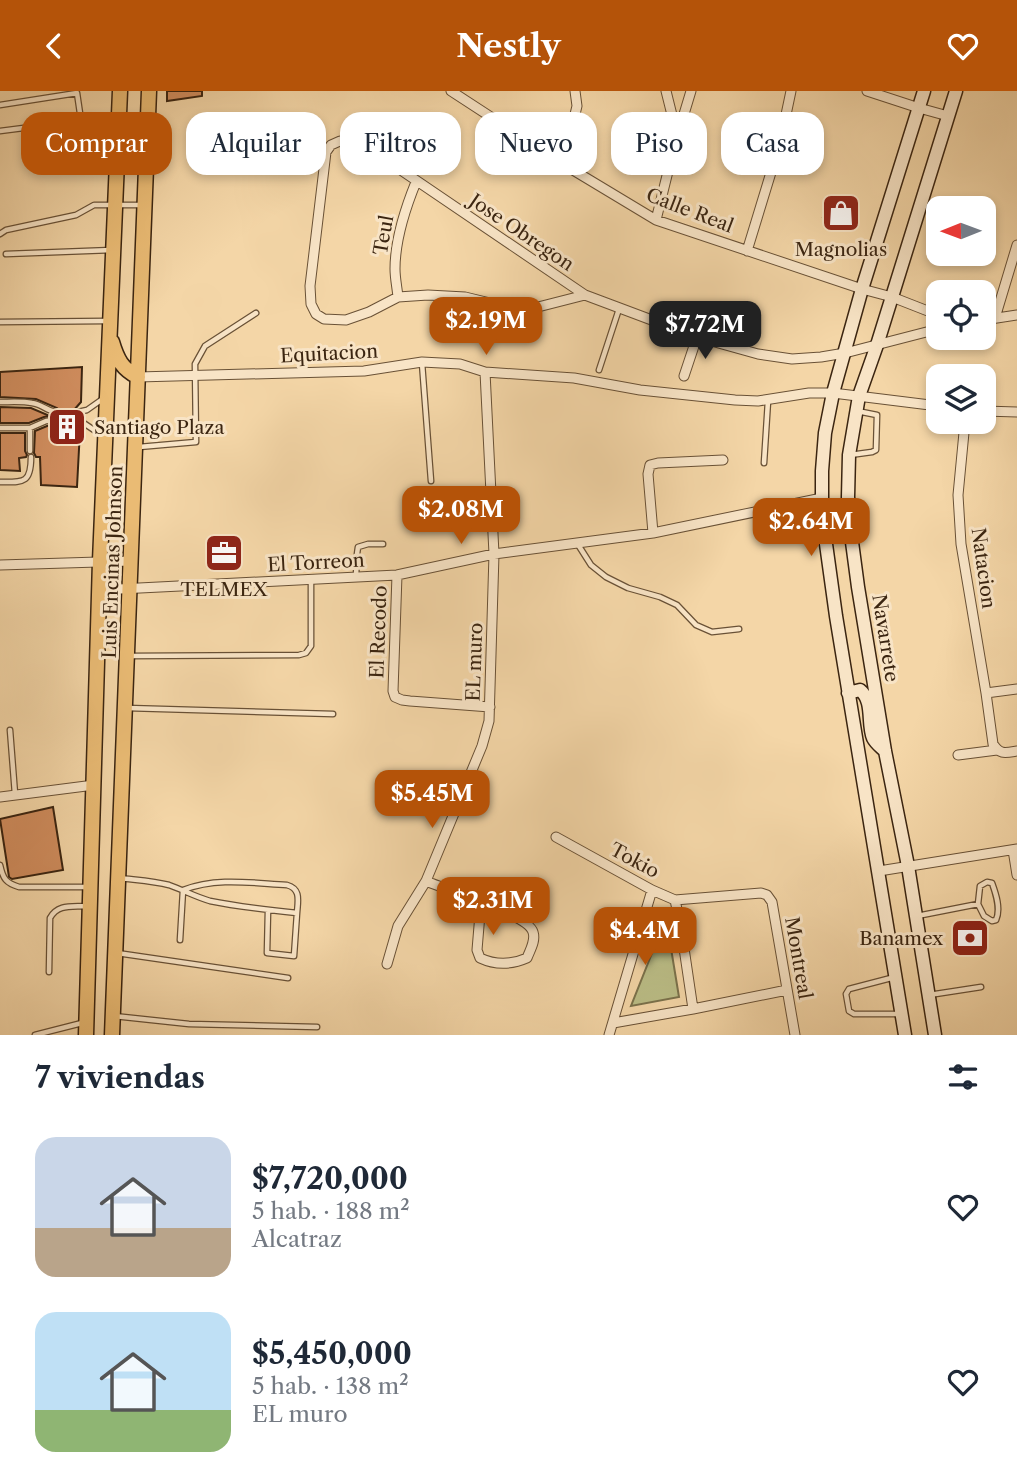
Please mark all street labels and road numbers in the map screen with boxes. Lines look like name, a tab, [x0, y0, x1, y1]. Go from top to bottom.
street label: Calle Real	[643, 183, 737, 238]
street label: Jose Obregon	[463, 187, 578, 276]
street label: Teul	[369, 213, 398, 257]
street label: Equitacion	[279, 339, 379, 368]
street label: Luis Encinas Johnson	[98, 465, 127, 659]
street label: Natacion	[966, 526, 1001, 610]
street label: El Torreon	[267, 548, 365, 577]
street label: El Recodo	[365, 585, 392, 679]
street label: Navarrete	[867, 593, 904, 683]
street label: EL muro	[462, 622, 487, 702]
street label: Tokio	[606, 838, 663, 883]
street label: Montreal	[780, 915, 817, 1001]

